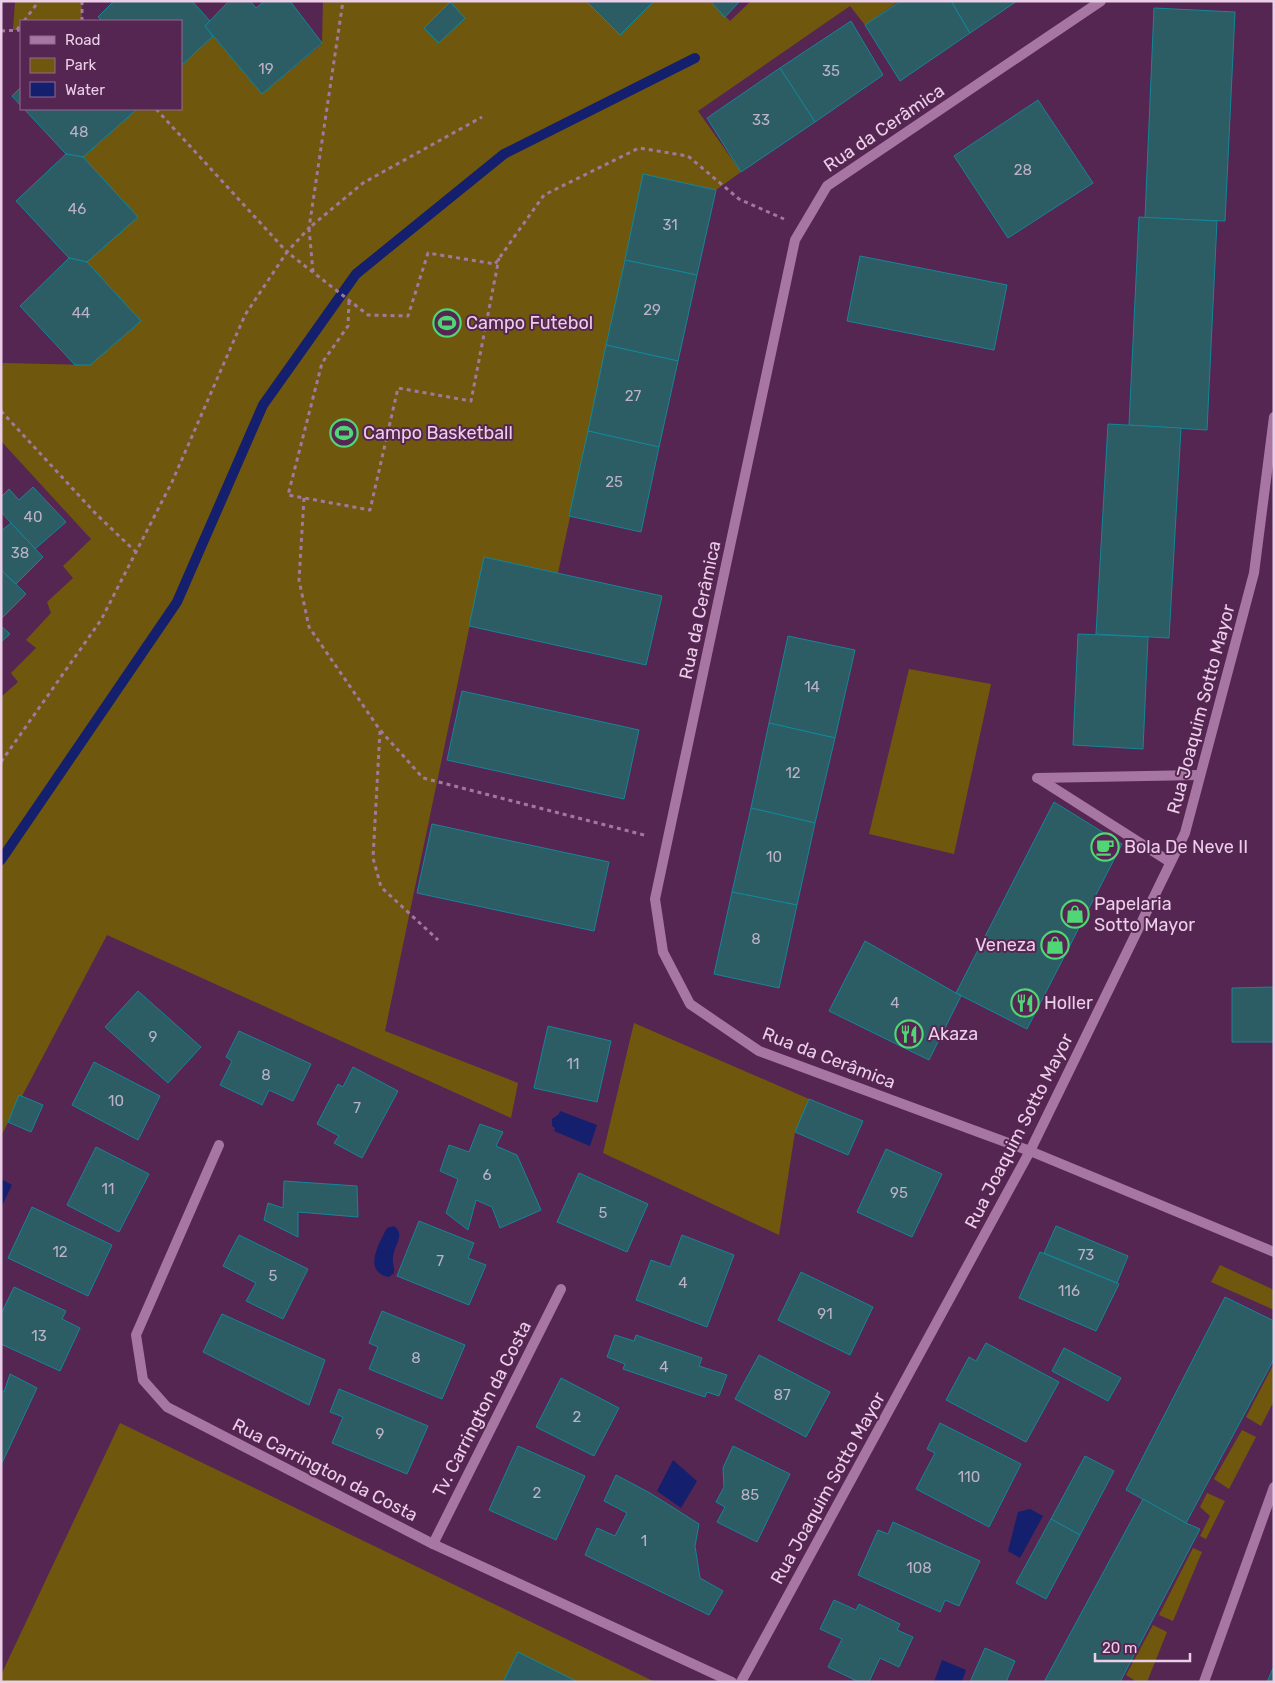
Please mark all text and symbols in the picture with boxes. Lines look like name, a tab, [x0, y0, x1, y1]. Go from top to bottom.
legend	[20, 20, 182, 110]
text: Road	[65, 31, 101, 49]
text: Park	[65, 56, 96, 74]
house number: 19	[258, 60, 274, 78]
house number: 35	[822, 62, 840, 80]
street label: Rua da Cerâmica	[819, 79, 949, 177]
text: Water	[65, 81, 105, 99]
house number: 33	[752, 111, 770, 129]
house number: 48	[70, 123, 88, 141]
house number: 28	[1014, 161, 1032, 179]
house number: 46	[68, 200, 86, 218]
house number: 31	[662, 216, 678, 234]
house number: 29	[643, 301, 661, 319]
house number: 44	[72, 304, 90, 322]
sports icon: Campo Futebol	[432, 308, 462, 338]
place label: Campo Futebol	[466, 312, 593, 334]
house number: 27	[625, 387, 642, 405]
sports icon: Campo Basketball	[329, 418, 359, 448]
place label: Campo Basketball	[363, 422, 513, 444]
house number: 25	[605, 473, 623, 491]
house number: 40	[24, 508, 42, 526]
street label: Rua da Cerâmica	[675, 539, 725, 681]
house number: 38	[11, 544, 29, 562]
street label: Rua Joaquim Sotto Mayor	[1162, 602, 1240, 816]
house number: 14	[804, 678, 820, 696]
house number: 12	[785, 764, 801, 782]
cafe icon: Bola De Neve II	[1090, 832, 1120, 862]
place label: Bola De Neve II	[1124, 836, 1248, 858]
house number: 10	[766, 848, 782, 866]
place label: Papelaria Sotto Mayor	[1094, 893, 1195, 936]
shop icon: Papelaria Sotto Mayor	[1060, 899, 1090, 929]
house number: 8	[751, 930, 761, 948]
shop icon: Veneza	[1040, 930, 1070, 960]
place label: Veneza	[975, 934, 1036, 956]
restaurant icon: Holler	[1010, 988, 1040, 1018]
place label: Holler	[1044, 992, 1093, 1014]
house number: 4	[890, 994, 900, 1012]
restaurant icon: Akaza	[894, 1019, 924, 1049]
street label: Rua da Cerâmica	[759, 1022, 899, 1094]
place label: Akaza	[928, 1023, 978, 1045]
house number: 9	[149, 1028, 158, 1046]
street label: Rua Joaquim Sotto Mayor	[960, 1030, 1078, 1232]
house number: 11	[567, 1055, 579, 1073]
house number: 8	[261, 1066, 271, 1084]
house number: 10	[108, 1092, 124, 1110]
house number: 7	[353, 1099, 361, 1117]
house number: 6	[482, 1166, 492, 1184]
house number: 11	[102, 1180, 114, 1198]
house number: 95	[890, 1184, 908, 1202]
house number: 5	[599, 1204, 608, 1222]
house number: 12	[52, 1243, 68, 1261]
house number: 73	[1078, 1246, 1094, 1264]
house number: 7	[436, 1252, 444, 1270]
house number: 5	[269, 1267, 278, 1285]
house number: 4	[678, 1274, 688, 1292]
house number: 116	[1058, 1282, 1080, 1300]
house number: 91	[817, 1305, 833, 1323]
street label: Tv. Carrington da Costa	[428, 1317, 536, 1501]
house number: 13	[31, 1327, 47, 1345]
house number: 8	[411, 1349, 421, 1367]
house number: 4	[659, 1358, 669, 1376]
house number: 87	[773, 1386, 791, 1404]
street label: Rua Joaquim Sotto Mayor	[766, 1388, 890, 1588]
house number: 2	[573, 1408, 582, 1426]
street label: Rua Carrington da Costa	[229, 1414, 421, 1526]
house number: 9	[376, 1425, 385, 1443]
house number: 110	[958, 1468, 980, 1486]
house number: 2	[533, 1484, 542, 1502]
house number: 85	[741, 1486, 759, 1504]
house number: 1	[641, 1532, 647, 1550]
house number: 108	[906, 1559, 932, 1577]
scale bar	[1095, 1630, 1190, 1662]
text: 20 m	[1102, 1639, 1137, 1657]

